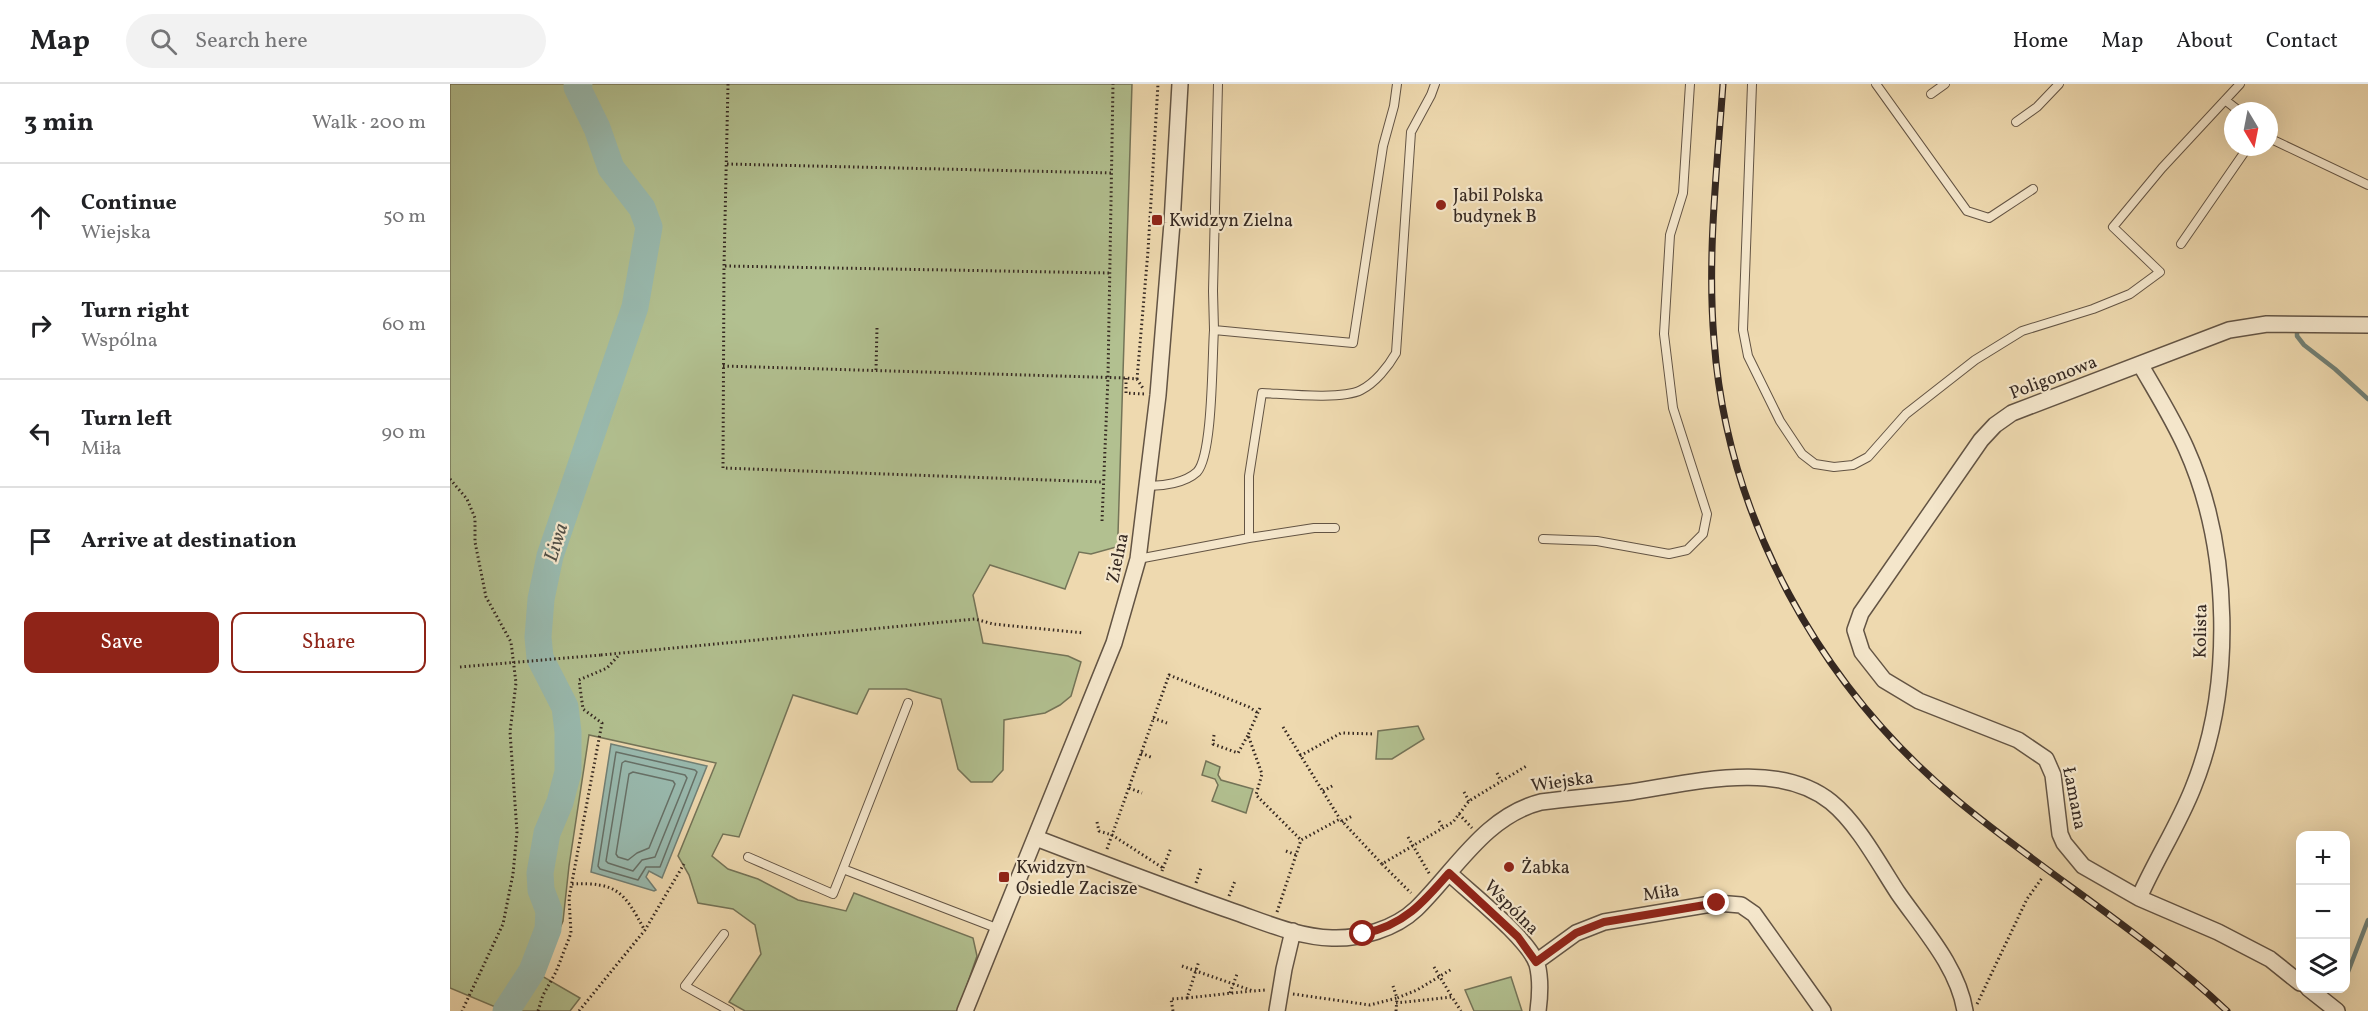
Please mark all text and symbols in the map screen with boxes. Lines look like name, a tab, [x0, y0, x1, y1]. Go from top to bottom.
search box	[126, 14, 546, 68]
text: Map	[30, 22, 90, 61]
icon: search	[147, 25, 180, 58]
text: Search here	[195, 26, 308, 57]
text: Home	[2013, 27, 2068, 56]
text: Map	[2101, 27, 2143, 56]
text: About	[2176, 27, 2233, 56]
text: Contact	[2266, 27, 2338, 56]
north arrow	[2224, 102, 2278, 156]
text: 3 min	[24, 105, 94, 141]
text: Walk · 200 m	[312, 109, 426, 137]
place label: Jabil Polska budynek B	[1453, 184, 1544, 230]
text: Continue	[81, 188, 177, 219]
marker: Jabil Polska budynek B	[1434, 198, 1448, 212]
icon: ahead	[24, 201, 57, 234]
text: 50 m	[383, 203, 426, 231]
place label: Kwidzyn Zielna	[1169, 209, 1293, 234]
marker: Kwidzyn Zielna	[1150, 213, 1164, 227]
text: Wiejska	[81, 219, 151, 247]
text: Turn right	[81, 296, 189, 327]
icon: right	[24, 309, 57, 342]
text: 60 m	[382, 311, 426, 339]
text: Wspólna	[81, 327, 158, 355]
street label: Poligonowa	[2006, 350, 2101, 407]
text: Turn left	[81, 404, 172, 435]
icon: left	[24, 417, 57, 450]
text: 90 m	[382, 419, 426, 447]
text: Miła	[81, 435, 122, 463]
water label: Liwa	[538, 520, 576, 565]
icon: arrive	[24, 525, 57, 558]
text: Arrive at destination	[81, 526, 297, 557]
street label: Zielna	[1101, 531, 1136, 586]
street label: Kolista	[2189, 603, 2214, 659]
button: Save	[24, 612, 219, 673]
button: Share	[231, 612, 426, 673]
street label: Łamana	[2055, 765, 2092, 832]
street label: Wiejska	[1529, 766, 1595, 799]
map controls	[2296, 831, 2350, 993]
button: +	[2296, 831, 2350, 885]
place label: Kwidzyn Osiedle Zacisze	[1016, 856, 1138, 902]
place label: Żabka	[1521, 856, 1570, 881]
marker: Żabka	[1502, 860, 1516, 874]
marker: Kwidzyn Osiedle Zacisze	[997, 870, 1011, 884]
street label: Wspólna	[1478, 875, 1544, 941]
street label: Miła	[1641, 879, 1681, 908]
button: −	[2296, 885, 2350, 939]
route end	[1703, 889, 1729, 915]
route start	[1349, 920, 1375, 946]
button: layers	[2296, 939, 2350, 993]

